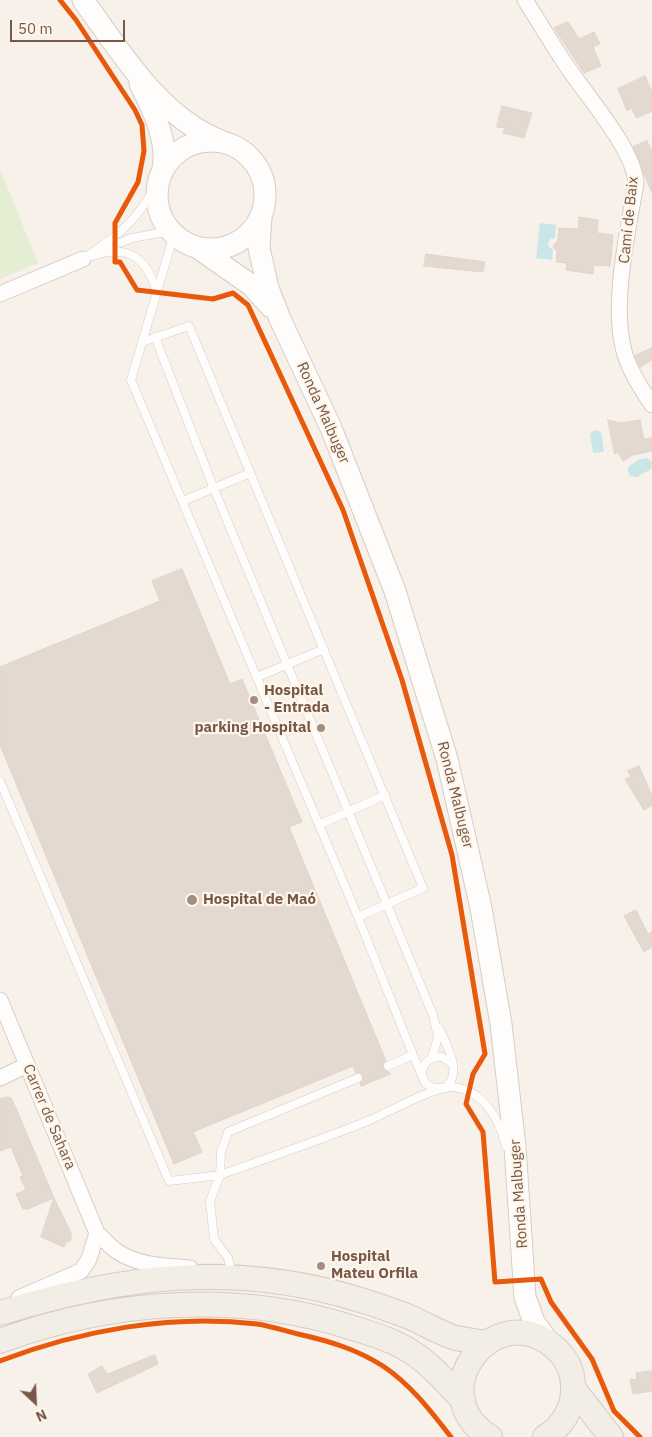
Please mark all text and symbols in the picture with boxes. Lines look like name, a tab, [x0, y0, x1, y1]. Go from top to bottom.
scale bar	[12, 10, 128, 42]
text: 50 m	[18, 19, 53, 38]
street label: Camí de Baix	[615, 176, 643, 264]
street label: Ronda Malbuger	[292, 359, 354, 467]
place label: Hospital - Entrada	[264, 682, 329, 717]
marker: Hospital - Entrada	[248, 694, 260, 706]
place label: parking Hospital	[194, 719, 311, 737]
marker: parking Hospital	[315, 722, 327, 734]
street label: Ronda Malbuger	[433, 740, 477, 850]
place label: Hospital de Maó	[203, 891, 316, 909]
marker: Hospital de Maó	[185, 893, 199, 907]
street label: Carrer de Sahara	[19, 1062, 79, 1172]
street label: Ronda Malbuger	[506, 1139, 532, 1249]
place label: Hospital Mateu Orfila	[331, 1248, 418, 1283]
marker: Hospital Mateu Orfila	[315, 1260, 327, 1272]
north arrow	[10, 1377, 60, 1427]
text: N	[33, 1405, 50, 1426]

